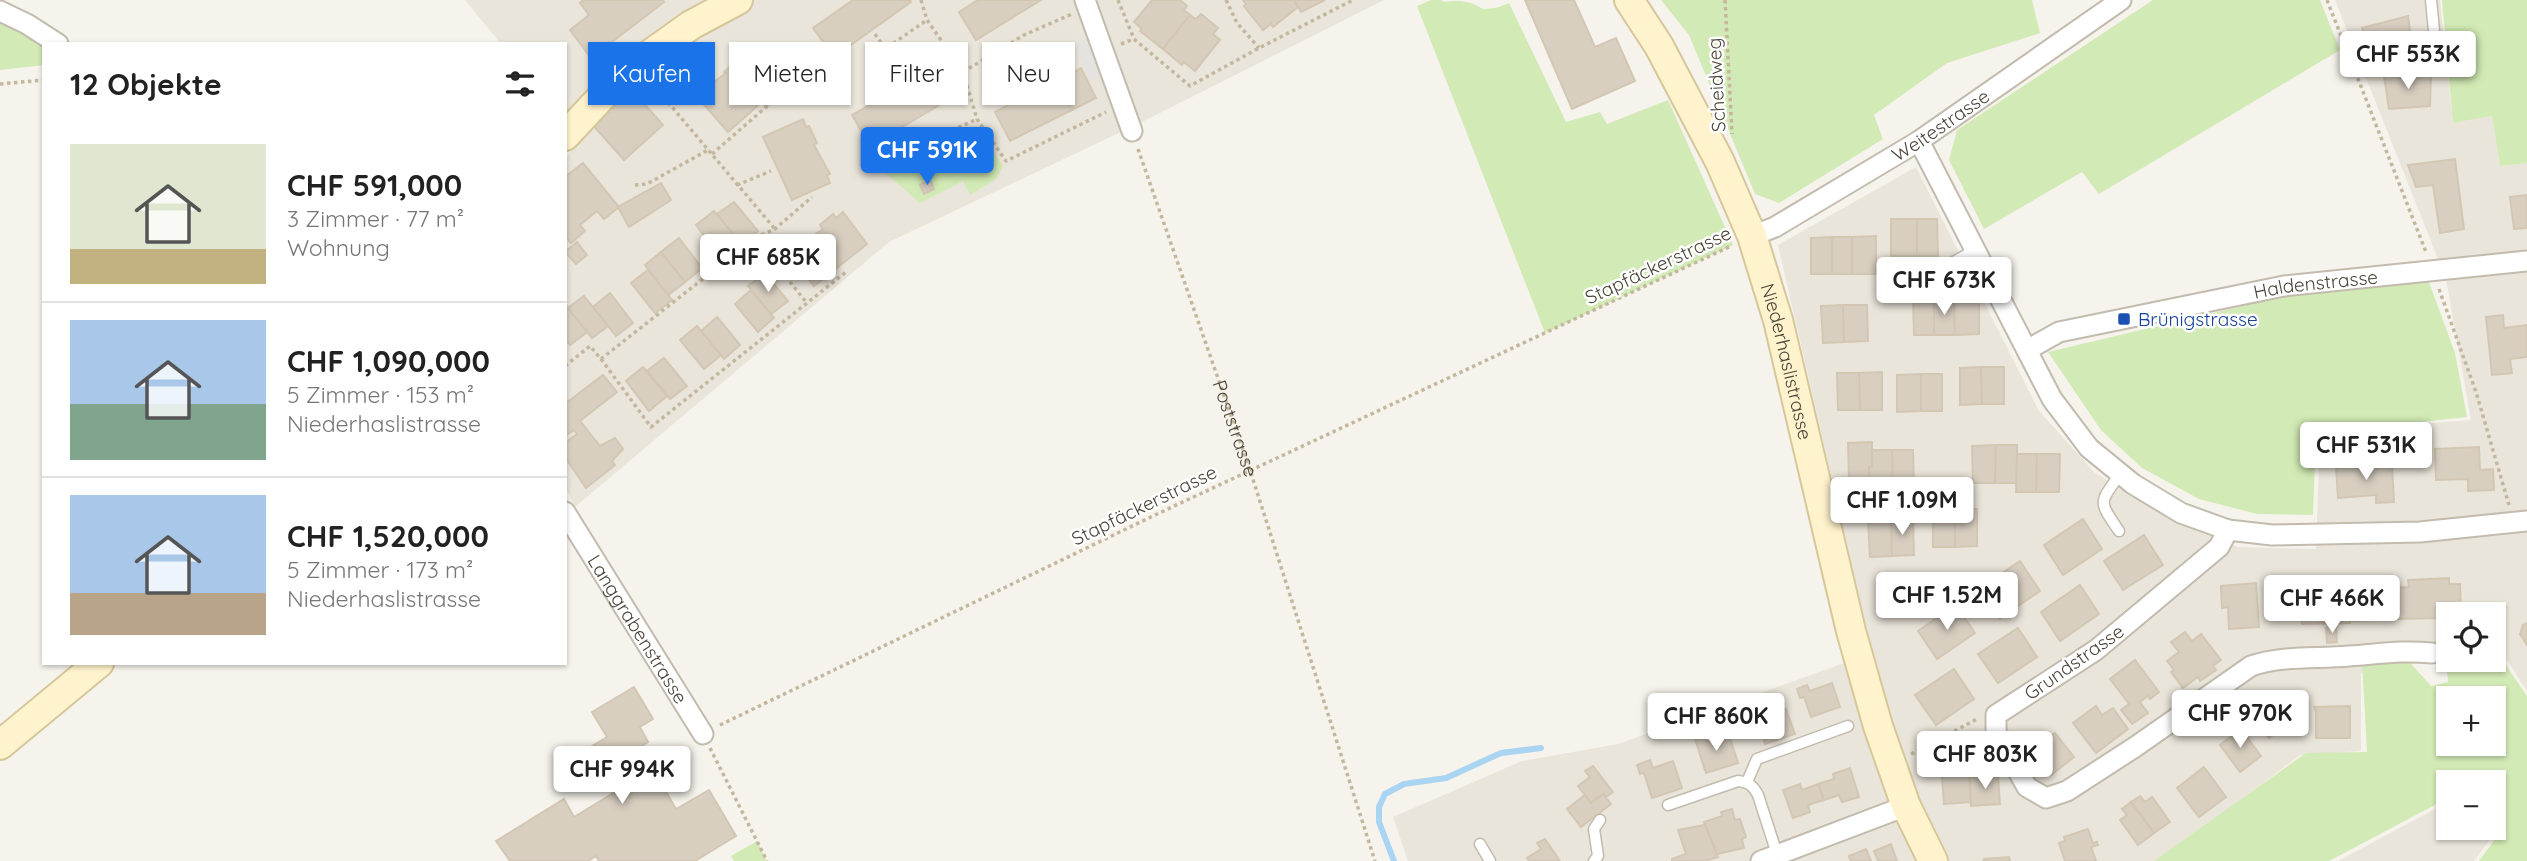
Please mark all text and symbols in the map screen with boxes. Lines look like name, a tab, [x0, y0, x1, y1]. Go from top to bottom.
pin: CHF 553K	[2336, 32, 2480, 91]
street label: Scheidweg	[1702, 37, 1730, 133]
text: CHF 553K	[2356, 39, 2460, 68]
chip: Kaufen	[588, 42, 715, 105]
chip: Mieten	[729, 42, 851, 105]
chip: Filter	[865, 42, 968, 105]
chip: Neu	[982, 42, 1075, 105]
text: 12 Objekte	[70, 65, 222, 103]
icon: filters	[501, 65, 539, 103]
street label: Weitestrasse	[1887, 84, 1994, 167]
pin: CHF 591K	[855, 128, 999, 187]
text: CHF 591K	[877, 135, 977, 164]
text: CHF 591,000	[287, 166, 462, 204]
icon: home	[126, 172, 210, 256]
text: 3 Zimmer · 77 m²	[287, 204, 464, 233]
street label: Stapfäckerstrasse	[1581, 221, 1735, 309]
text: Wohnung	[287, 233, 390, 262]
pin: CHF 685K	[696, 234, 840, 294]
text: CHF 685K	[716, 242, 820, 271]
pin: CHF 673K	[1872, 258, 2016, 317]
street label: Haldenstrasse	[2251, 264, 2379, 304]
text: CHF 673K	[1892, 265, 1996, 294]
street label: Niederhaslistrasse	[1755, 280, 1818, 442]
place label: Brünigstrasse	[2138, 307, 2258, 331]
marker: Brünigstrasse	[2116, 311, 2132, 327]
text: CHF 1,090,000	[287, 342, 490, 380]
icon: home	[126, 348, 210, 432]
street label: Poststrasse	[1208, 377, 1263, 480]
text: 5 Zimmer · 153 m²	[287, 380, 474, 409]
text: Niederhaslistrasse	[287, 409, 481, 438]
pin: CHF 531K	[2294, 422, 2438, 482]
text: CHF 531K	[2316, 430, 2416, 459]
street label: Stapfäckerstrasse	[1067, 459, 1221, 551]
pin: CHF 1.09M	[1822, 477, 1982, 537]
text: CHF 1.09M	[1846, 485, 1958, 514]
text: CHF 1,520,000	[287, 517, 489, 555]
icon: home	[126, 523, 210, 607]
street label: Langgrabenstrasse	[583, 550, 693, 708]
text: 5 Zimmer · 173 m²	[287, 555, 473, 584]
pin: CHF 1.52M	[1867, 572, 2027, 632]
pin: CHF 466K	[2260, 576, 2404, 635]
text: CHF 1.52M	[1892, 580, 2002, 609]
text: CHF 466K	[2280, 583, 2384, 612]
text: Niederhaslistrasse	[287, 584, 481, 613]
map controls	[2436, 602, 2506, 840]
button: locate	[2436, 602, 2506, 672]
street label: Grundstrasse	[2019, 619, 2129, 705]
button: +	[2436, 686, 2506, 756]
pin: CHF 970K	[2168, 690, 2312, 750]
pin: CHF 860K	[1644, 694, 1788, 753]
text: CHF 970K	[2188, 698, 2292, 727]
text: CHF 860K	[1664, 701, 1768, 730]
pin: CHF 803K	[1913, 732, 2057, 791]
text: CHF 803K	[1933, 739, 2037, 768]
pin: CHF 994K	[550, 746, 694, 806]
text: CHF 994K	[569, 754, 675, 783]
button: −	[2436, 770, 2506, 840]

